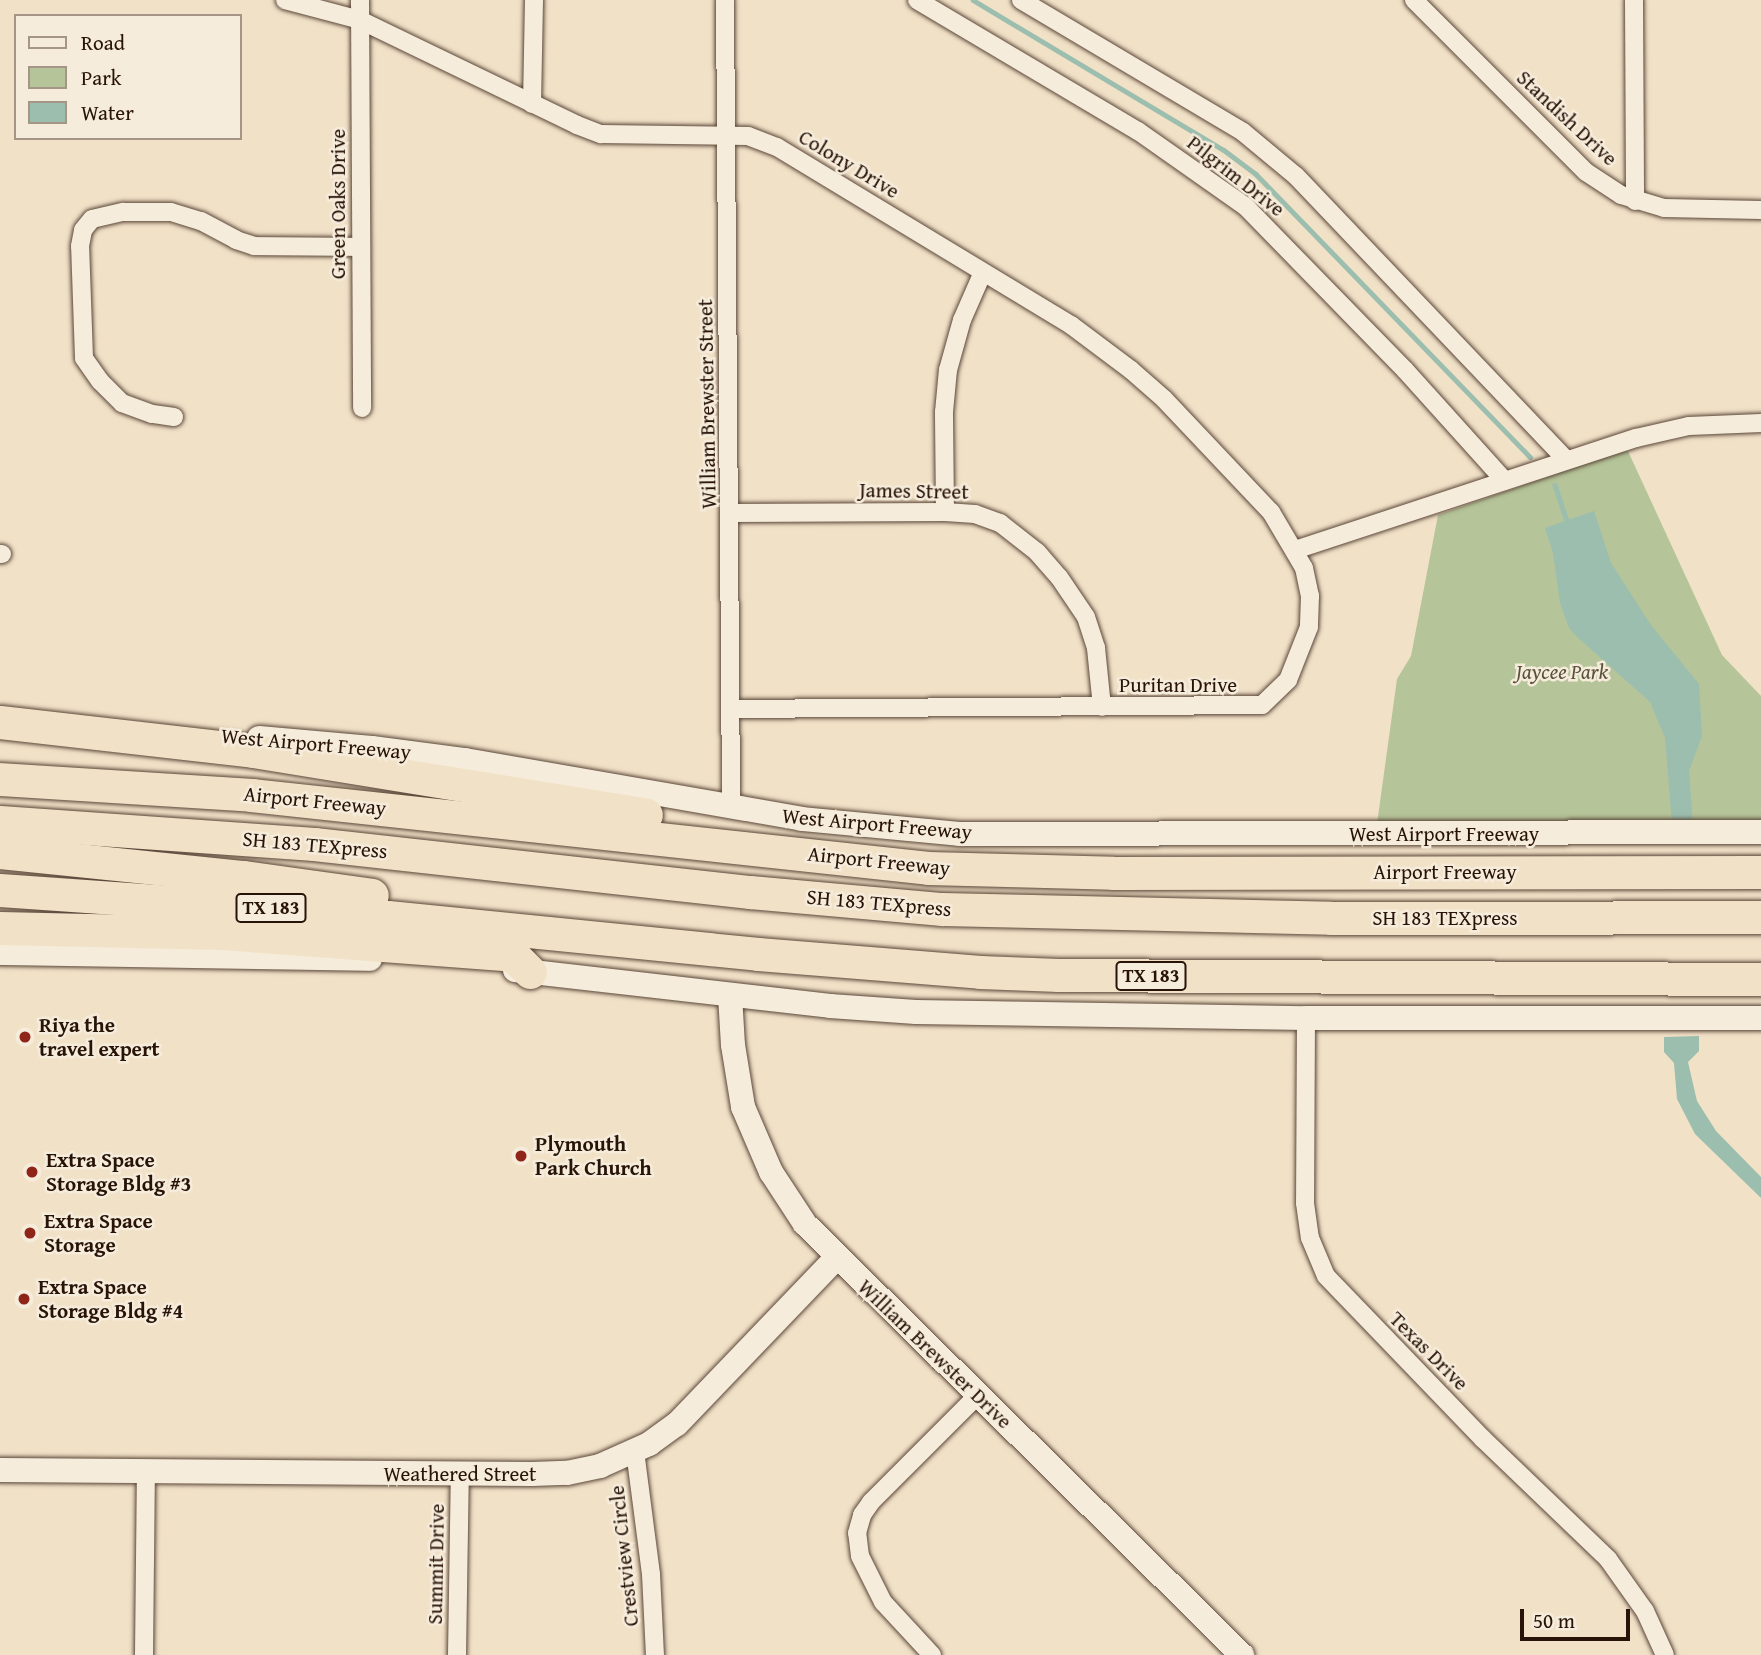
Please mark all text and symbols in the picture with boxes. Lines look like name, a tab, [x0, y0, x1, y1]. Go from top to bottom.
legend	[14, 14, 242, 140]
text: Road	[81, 27, 125, 58]
text: Park	[81, 62, 122, 93]
street label: Standish Drive	[1511, 65, 1623, 171]
text: Water	[81, 97, 134, 128]
street label: Colony Drive	[794, 124, 904, 204]
street label: Green Oaks Drive	[325, 129, 351, 279]
street label: Pilgrim Drive	[1182, 130, 1290, 222]
street label: William Brewster Street	[693, 299, 721, 509]
street label: James Street	[859, 477, 969, 505]
park label: Jaycee Park	[1516, 659, 1608, 685]
street label: Puritan Drive	[1119, 672, 1237, 698]
street label: West Airport Freeway	[220, 723, 412, 765]
street label: Airport Freeway	[242, 781, 388, 821]
street label: West Airport Freeway	[781, 803, 973, 845]
street label: West Airport Freeway	[1349, 821, 1539, 847]
street label: SH 183 TEXpress	[241, 826, 389, 864]
street label: Airport Freeway	[806, 841, 952, 881]
street label: Airport Freeway	[1373, 859, 1517, 885]
street label: SH 183 TEXpress	[805, 884, 953, 922]
road number: TX 183	[234, 893, 308, 924]
street label: SH 183 TEXpress	[1372, 905, 1518, 931]
road number: TX 183	[1114, 960, 1188, 992]
place label: Riya the travel expert	[39, 1012, 159, 1062]
marker: Riya the travel expert	[17, 1029, 33, 1045]
place label: Plymouth Park Church	[535, 1131, 652, 1181]
place label: Extra Space Storage Bldg #3	[46, 1147, 191, 1197]
marker: Plymouth Park Church	[513, 1148, 529, 1164]
marker: Extra Space Storage Bldg #3	[24, 1164, 40, 1180]
place label: Extra Space Storage	[44, 1208, 153, 1258]
marker: Extra Space Storage	[22, 1225, 38, 1241]
place label: Extra Space Storage Bldg #4	[38, 1274, 183, 1324]
street label: William Brewster Drive	[853, 1274, 1017, 1434]
marker: Extra Space Storage Bldg #4	[16, 1291, 32, 1307]
street label: Texas Drive	[1384, 1306, 1474, 1396]
street label: Weathered Street	[383, 1461, 537, 1487]
street label: Crestview Circle	[604, 1484, 644, 1628]
street label: Summit Drive	[422, 1503, 450, 1625]
scale bar	[1523, 1596, 1633, 1640]
text: 50 m	[1533, 1605, 1575, 1636]

